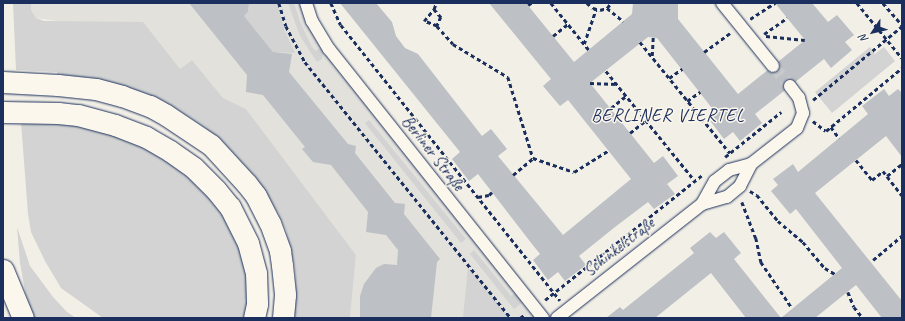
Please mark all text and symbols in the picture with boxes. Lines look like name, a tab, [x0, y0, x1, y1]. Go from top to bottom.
north arrow	[853, 12, 893, 52]
text: N	[855, 32, 871, 46]
district label: BERLINER VIERTEL	[592, 104, 744, 126]
street label: Berliner Straße	[397, 111, 469, 195]
street label: Schinkelstraße	[580, 213, 658, 281]

